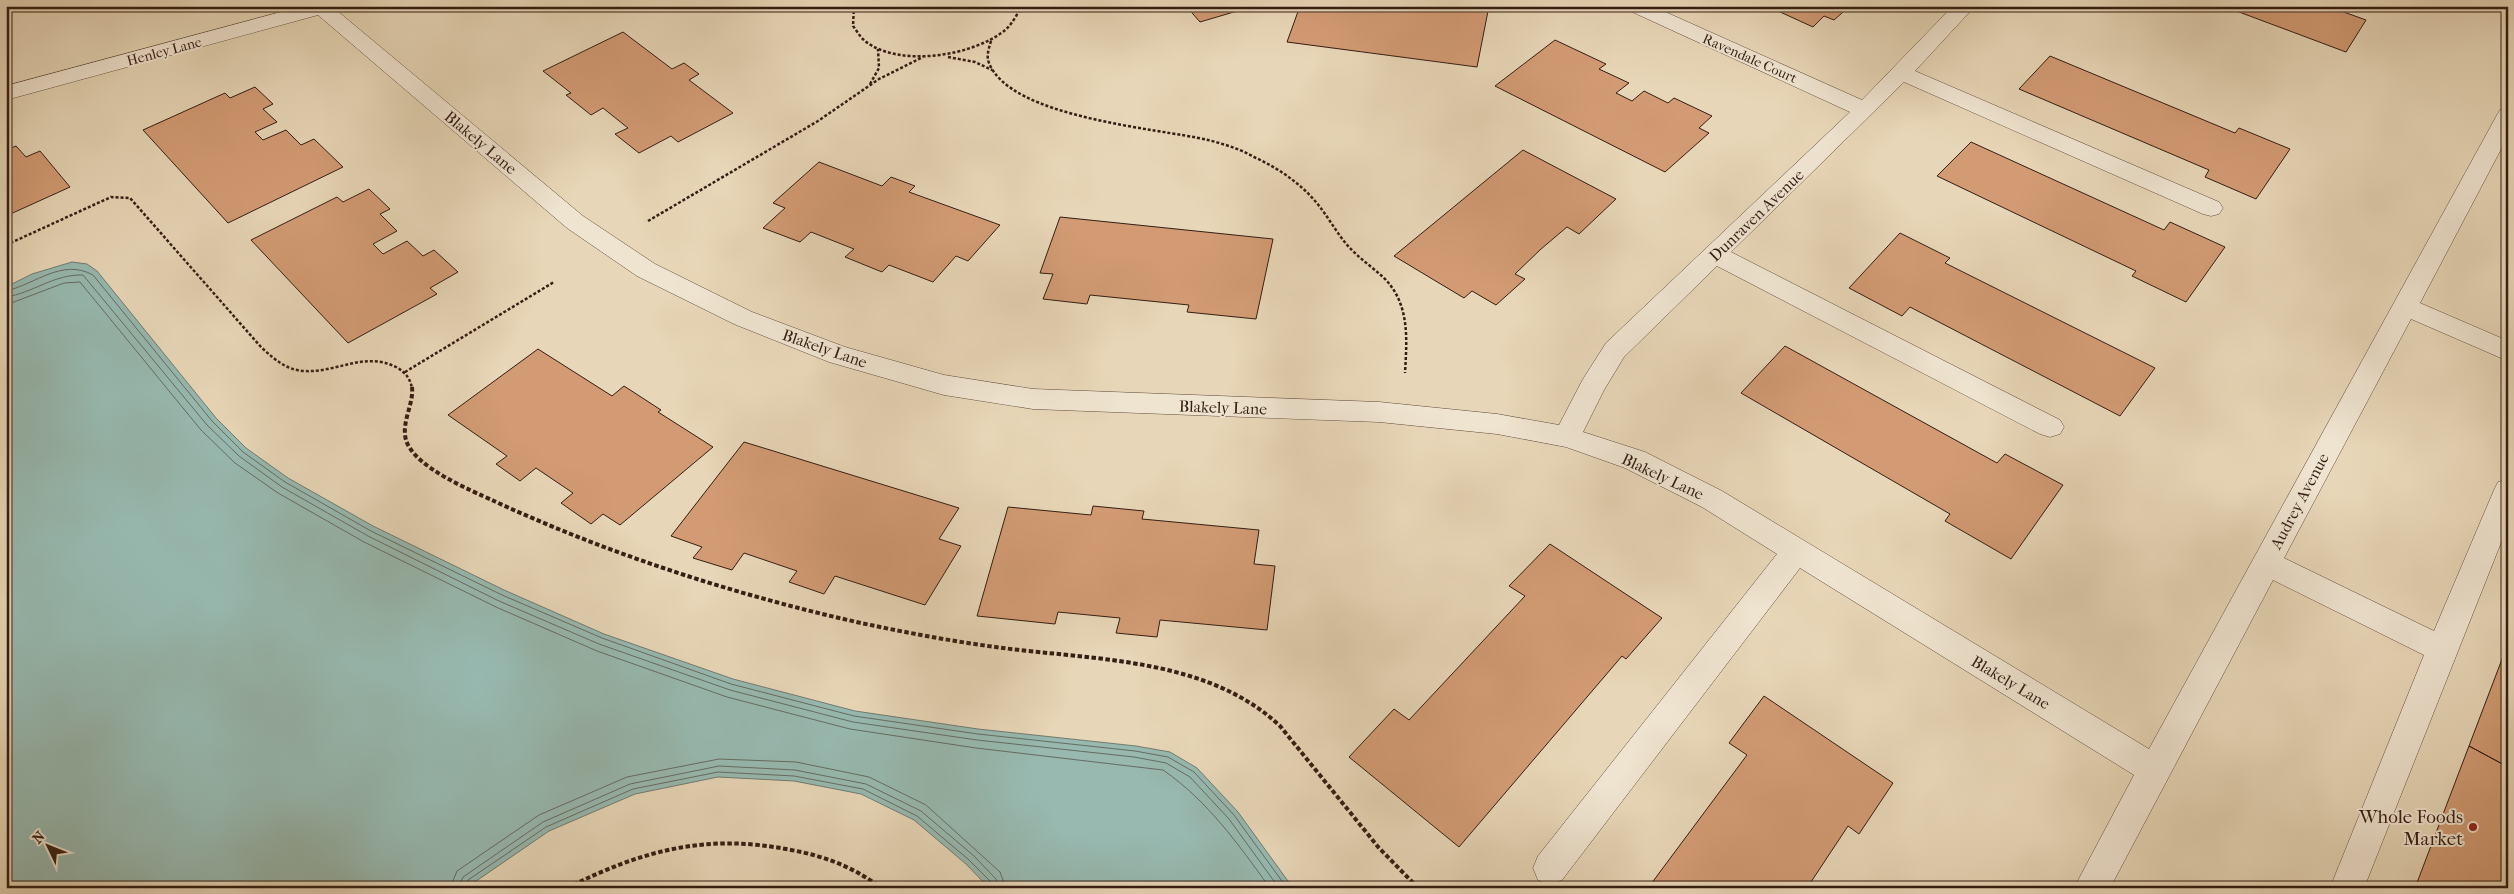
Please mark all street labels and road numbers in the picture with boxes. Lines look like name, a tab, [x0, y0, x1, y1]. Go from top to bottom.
street label: Ravendale Court	[1700, 30, 1800, 87]
street label: Henley Lane	[125, 33, 204, 70]
street label: Blakely Lane	[441, 107, 521, 178]
street label: Dunraven Avenue	[1705, 165, 1808, 265]
street label: Blakely Lane	[780, 325, 870, 372]
street label: Blakely Lane	[1178, 396, 1268, 419]
street label: Blakely Lane	[1619, 449, 1707, 504]
street label: Audrey Avenue	[2266, 450, 2333, 553]
street label: Blakely Lane	[1968, 652, 2054, 713]

